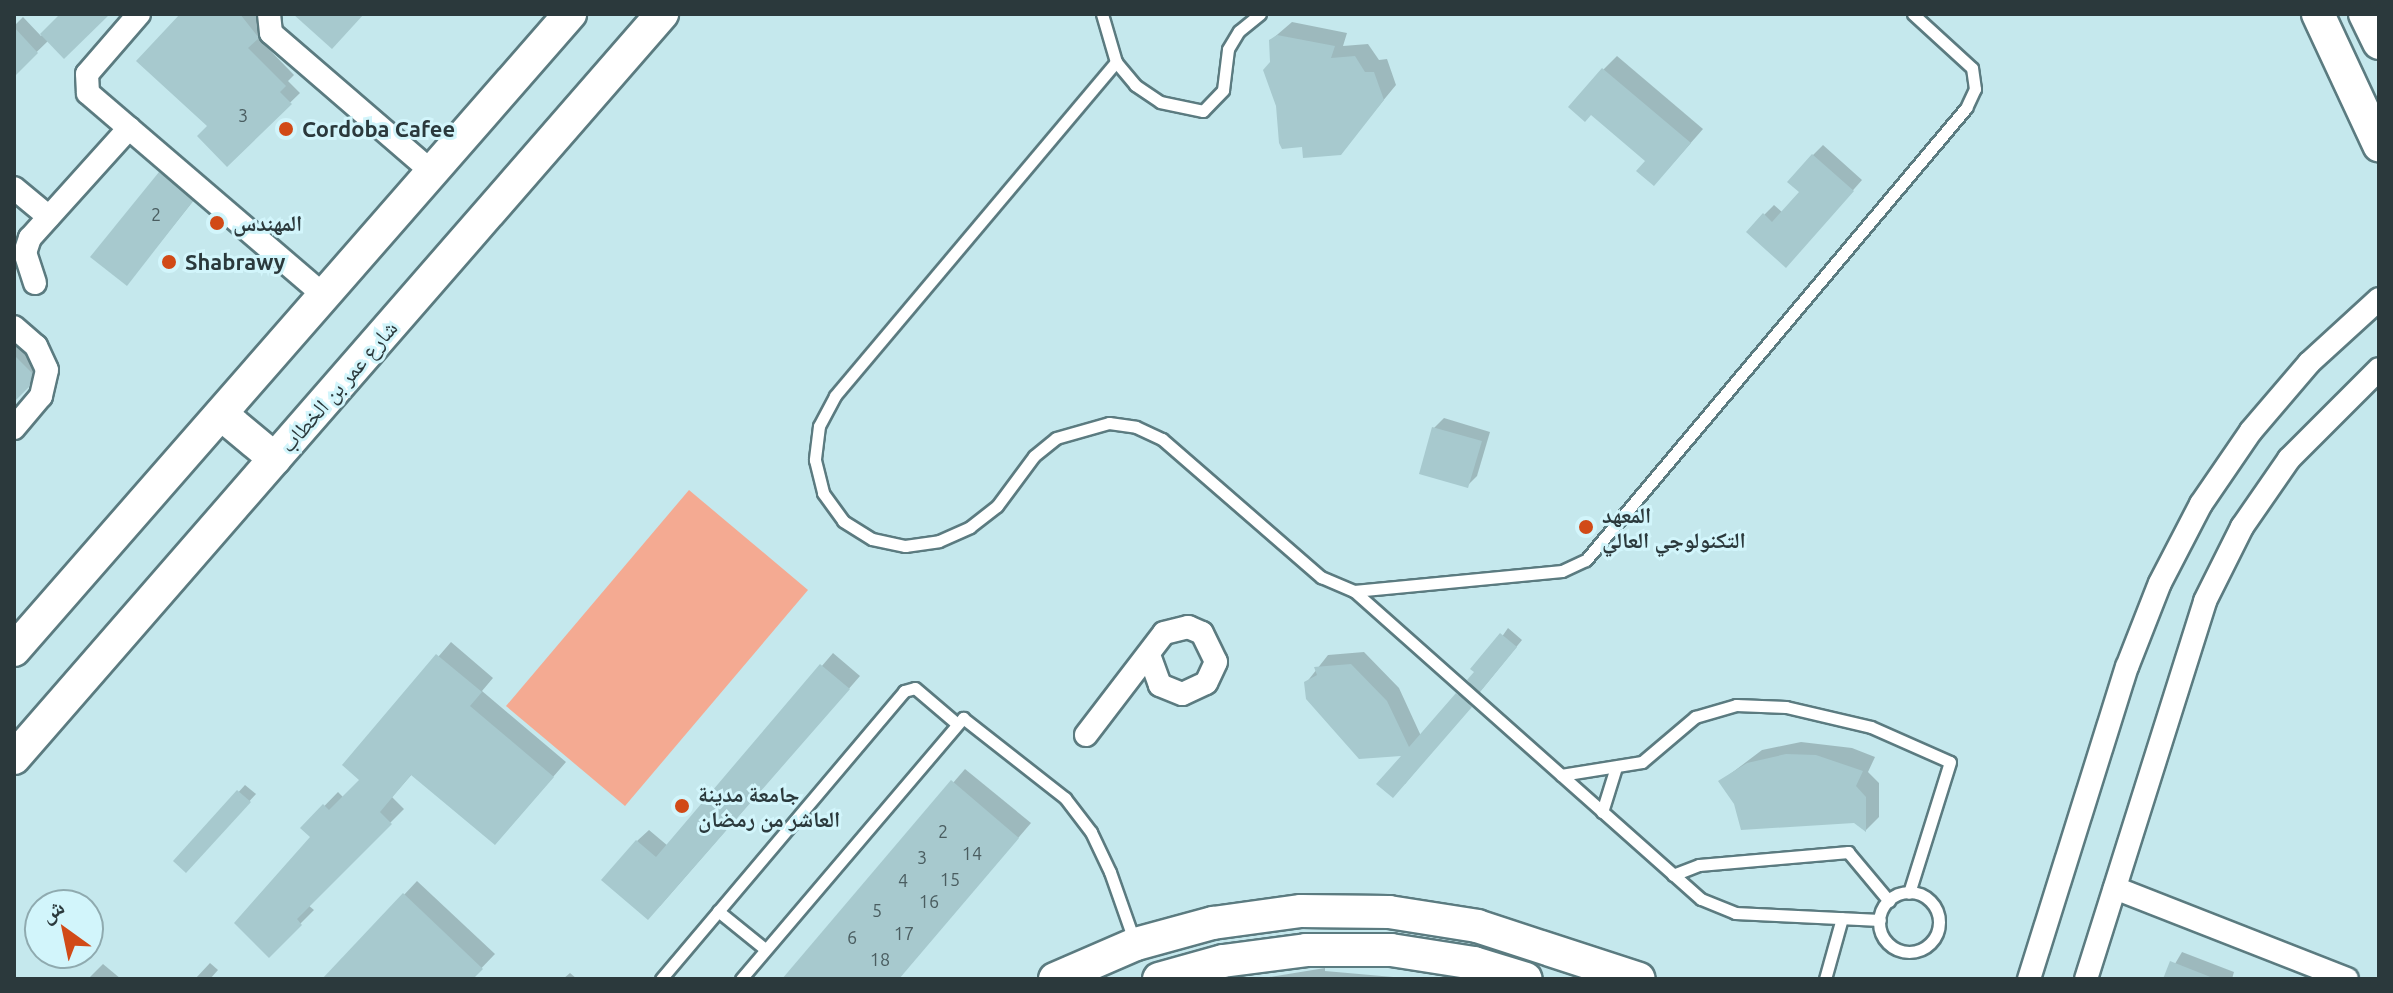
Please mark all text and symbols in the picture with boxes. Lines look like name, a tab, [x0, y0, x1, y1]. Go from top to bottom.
house number: 3	[238, 104, 248, 126]
place label: Cordoba Cafee	[302, 116, 455, 142]
marker: Cordoba Cafee	[277, 120, 295, 138]
house number: 2	[151, 203, 161, 225]
place label: المهندس	[233, 210, 302, 236]
marker: المهندس	[208, 214, 226, 232]
place label: Shabrawy	[185, 249, 285, 275]
marker: Shabrawy	[160, 253, 178, 271]
street label: شارع عمر بن الخطاب	[274, 315, 402, 457]
place label: المعهد التكنولوجي العالي	[1602, 501, 1746, 552]
marker: المعهد التكنولوجي العالي	[1577, 518, 1595, 536]
place label: جامعة مدينة العاشر من رمضان	[698, 780, 840, 832]
marker: جامعة مدينة العاشر من رمضان	[673, 797, 691, 815]
house number: 2	[938, 820, 948, 842]
house number: 14	[962, 842, 982, 864]
house number: 3	[917, 846, 927, 868]
house number: 15	[940, 868, 960, 890]
house number: 4	[898, 869, 908, 891]
north arrow	[24, 889, 104, 969]
house number: 16	[919, 890, 939, 912]
text: ش	[35, 893, 68, 927]
house number: 5	[872, 899, 882, 921]
house number: 17	[894, 922, 914, 944]
house number: 6	[847, 926, 857, 948]
house number: 18	[870, 948, 890, 970]

